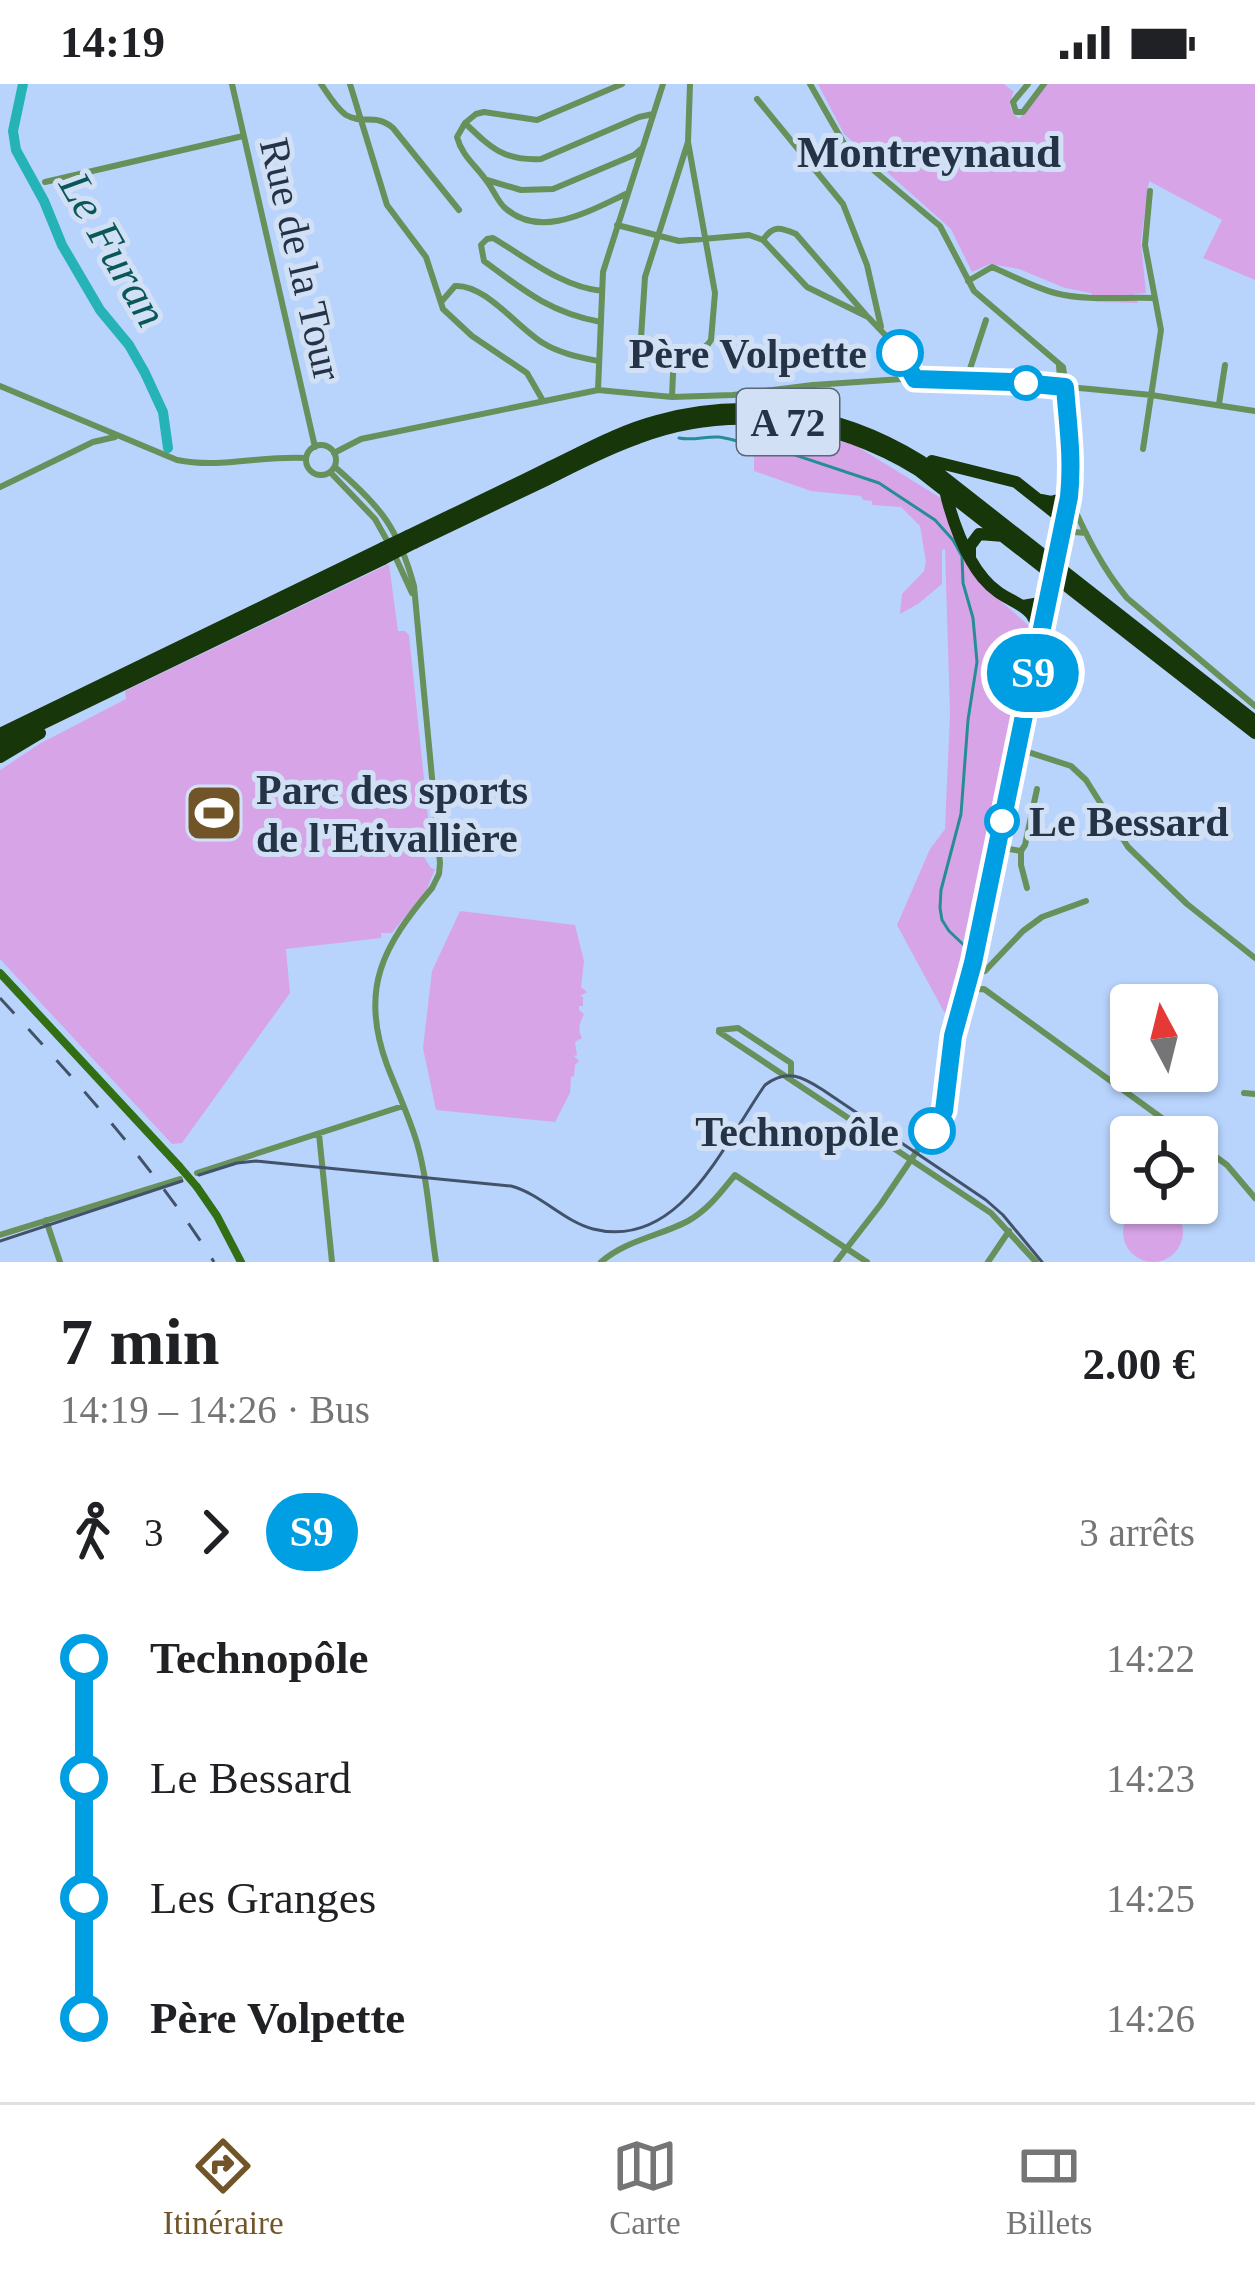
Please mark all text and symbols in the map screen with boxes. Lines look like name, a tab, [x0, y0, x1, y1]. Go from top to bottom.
text: 14:19	[60, 17, 165, 67]
district label: Montreynaud	[797, 127, 1061, 177]
street label: Rue de la Tour	[251, 134, 351, 385]
water label: Le Furan	[49, 163, 177, 335]
place label: Père Volpette	[629, 331, 867, 377]
marker: Père Volpette	[878, 331, 922, 375]
unlabelled marker	[1010, 367, 1042, 399]
road number: A 72	[737, 389, 839, 455]
line badge: S9	[979, 634, 1087, 712]
text: S9	[1011, 650, 1055, 696]
place label: Parc des sports de l'Etivallière	[256, 767, 528, 861]
sports icon: Parc des sports de l'Etivallière	[183, 782, 245, 844]
place label: Le Bessard	[1029, 799, 1229, 845]
marker: Le Bessard	[986, 805, 1018, 837]
north arrow	[1110, 984, 1218, 1092]
map controls	[1110, 984, 1218, 1224]
place label: Technopôle	[695, 1109, 899, 1155]
marker: Technopôle	[910, 1109, 954, 1153]
button: locate	[1110, 1116, 1218, 1224]
text: 7 min	[60, 1305, 220, 1378]
text: 2.00 €	[1083, 1339, 1195, 1389]
text: 14:19 – 14:26 · Bus	[60, 1388, 370, 1431]
icon: walk	[60, 1499, 126, 1565]
icon: forward	[182, 1499, 248, 1565]
text: S9	[290, 1509, 334, 1555]
text: 3	[144, 1511, 164, 1554]
text: 3 arrêts	[1079, 1511, 1195, 1554]
text: Technopôle	[150, 1633, 368, 1683]
text: 14:22	[1106, 1637, 1195, 1680]
text: Le Bessard	[150, 1753, 351, 1803]
text: 14:23	[1106, 1757, 1195, 1800]
text: Les Granges	[150, 1873, 376, 1923]
text: 14:25	[1106, 1877, 1195, 1920]
text: Père Volpette	[150, 1993, 405, 2043]
text: 14:26	[1106, 1997, 1195, 2040]
tab: Itinéraire	[163, 2133, 284, 2242]
tab: Carte	[609, 2133, 681, 2242]
tab: Billets	[1006, 2133, 1092, 2242]

